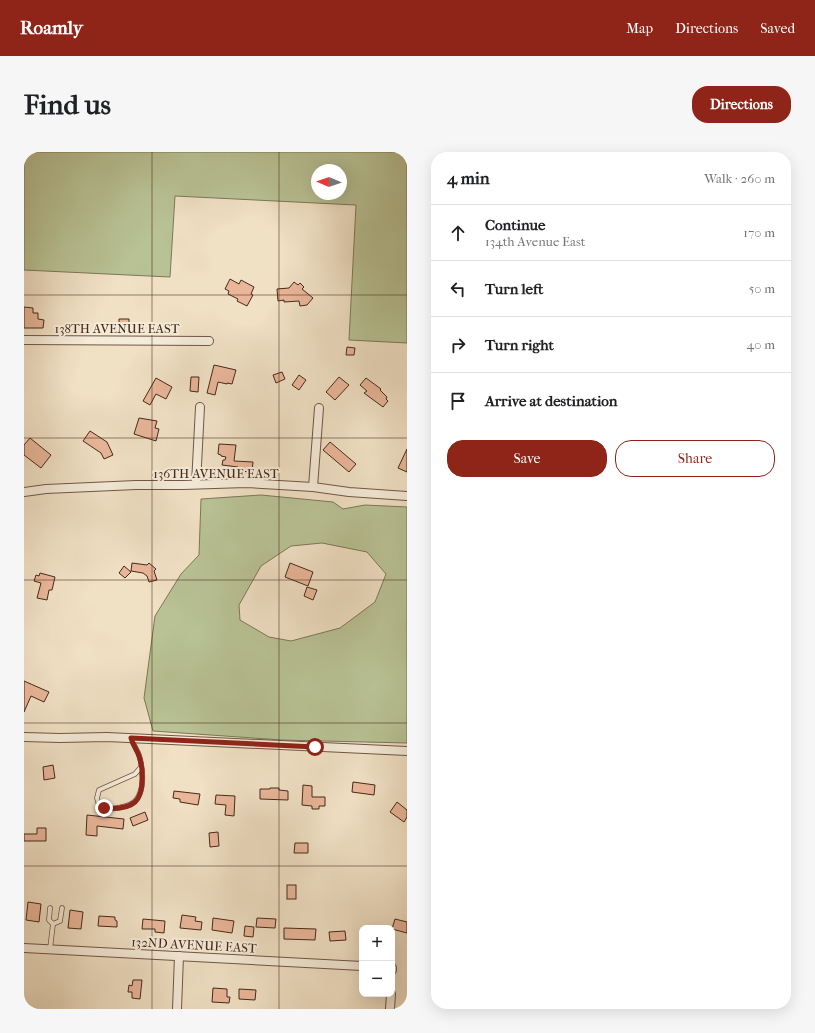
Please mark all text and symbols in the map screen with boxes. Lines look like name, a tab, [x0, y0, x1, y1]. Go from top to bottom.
text: Roamly	[20, 17, 83, 39]
text: Map	[626, 20, 653, 37]
text: Directions	[675, 20, 738, 37]
text: Saved	[760, 20, 795, 37]
button: Directions	[692, 86, 791, 123]
text: Find us	[24, 88, 111, 121]
north arrow	[311, 164, 347, 200]
text: 4 min	[447, 168, 490, 188]
text: Walk · 260 m	[704, 171, 775, 186]
text: Continue	[485, 216, 545, 234]
icon: ahead	[447, 222, 469, 244]
text: 170 m	[743, 225, 775, 240]
text: 134th Avenue East	[485, 234, 586, 249]
icon: left	[447, 278, 469, 300]
text: Turn left	[485, 280, 543, 298]
text: 50 m	[749, 281, 775, 296]
street label: 138TH AVENUE EAST	[55, 321, 180, 336]
icon: right	[447, 334, 469, 356]
text: Turn right	[485, 336, 554, 354]
text: 40 m	[747, 337, 775, 352]
icon: arrive	[447, 390, 469, 412]
text: Arrive at destination	[485, 392, 617, 410]
button: Save	[447, 440, 607, 477]
button: Share	[615, 440, 775, 477]
street label: 136TH AVENUE EAST	[153, 466, 279, 481]
route start	[306, 738, 324, 756]
route end	[95, 799, 113, 817]
map controls	[359, 925, 395, 997]
button: +	[359, 925, 395, 961]
street label: 132ND AVENUE EAST	[131, 934, 257, 956]
button: −	[359, 961, 395, 997]

